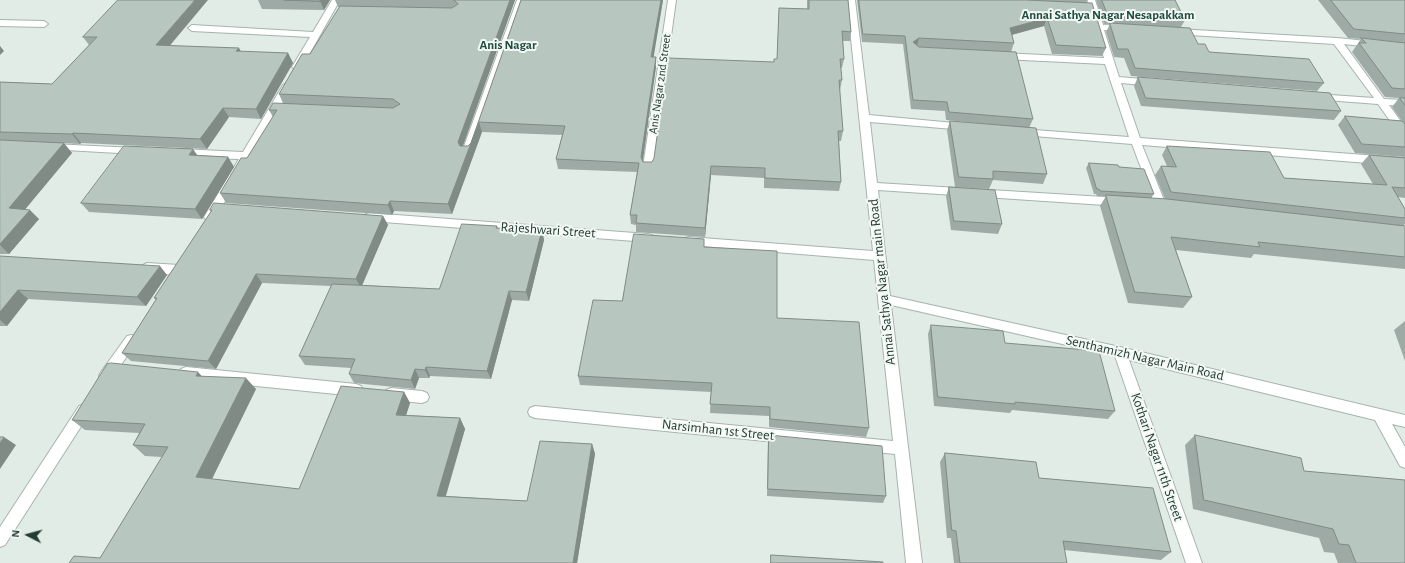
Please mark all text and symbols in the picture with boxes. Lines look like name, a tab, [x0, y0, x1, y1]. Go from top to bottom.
district label: Annai Sathya Nagar Nesapakkam	[1021, 7, 1195, 23]
street label: Anis Nagar 2nd Street	[646, 33, 674, 135]
district label: Anis Nagar	[479, 37, 537, 53]
street label: Annai Sathya Nagar main Road	[865, 198, 899, 366]
street label: Rajeshwari Street	[500, 218, 596, 242]
street label: Senthamizh Nagar Main Road	[1064, 332, 1226, 384]
street label: Kothari Nagar 11th Street	[1127, 391, 1187, 523]
street label: Narsimhan 1st Street	[661, 416, 775, 444]
north arrow	[8, 515, 48, 555]
text: N	[10, 529, 21, 538]

